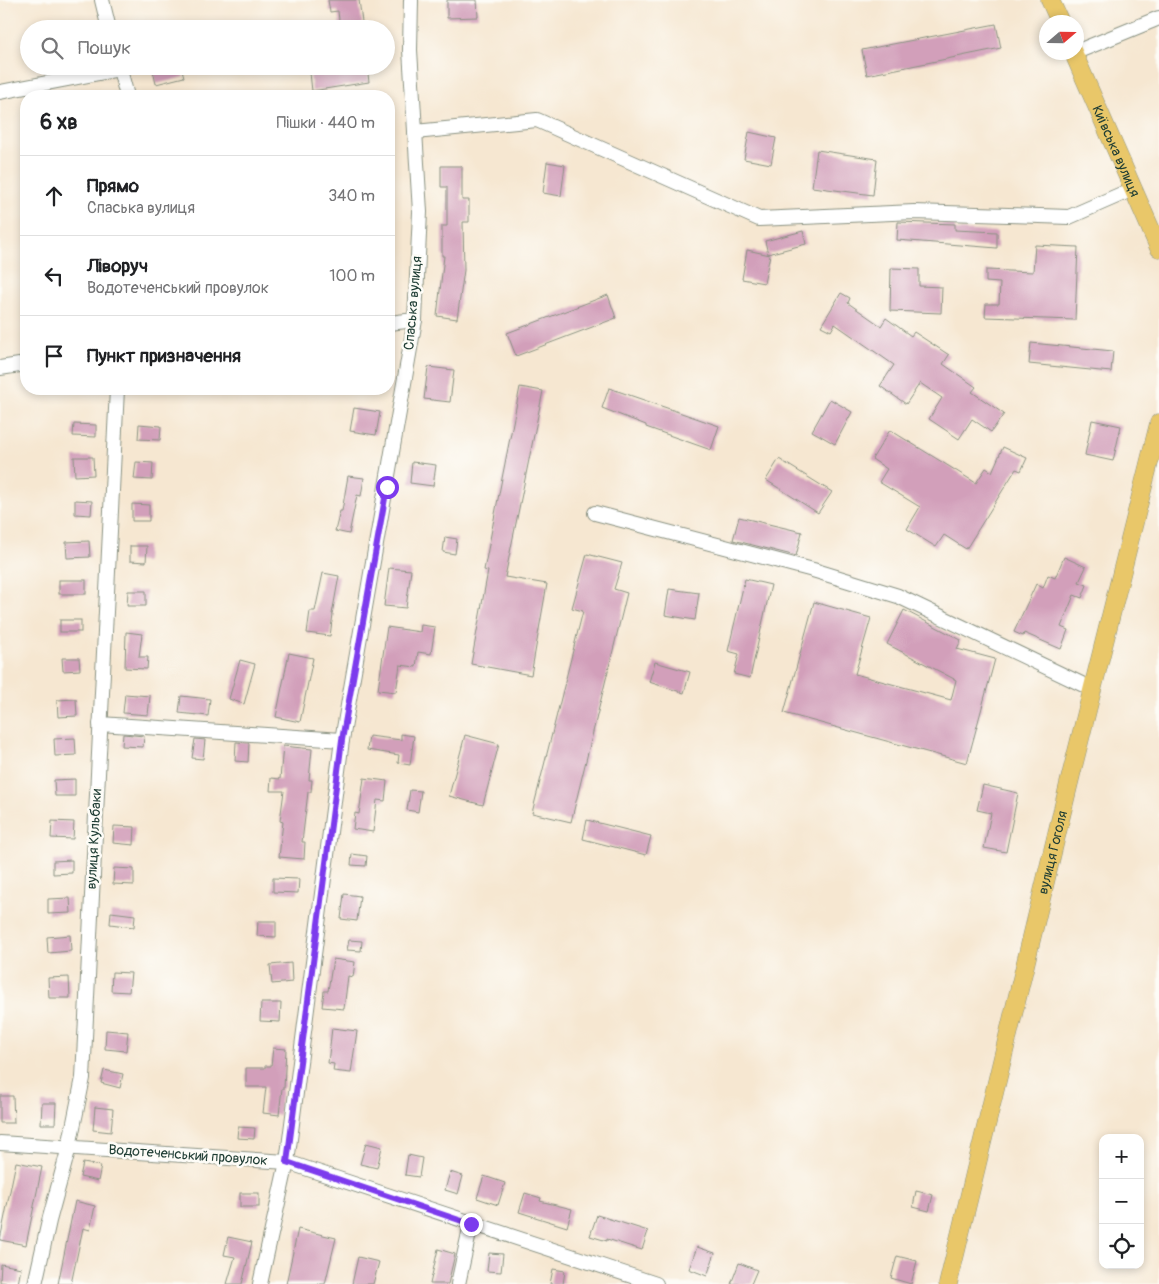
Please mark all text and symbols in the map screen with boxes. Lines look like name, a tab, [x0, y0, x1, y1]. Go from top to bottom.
north arrow	[1039, 15, 1084, 60]
search box	[20, 20, 395, 75]
icon: search	[38, 34, 66, 62]
text: Пошук	[78, 36, 131, 60]
street label: Київська вулиця	[1089, 103, 1144, 199]
text: 6 хв	[40, 109, 78, 136]
text: Пішки · 440 m	[277, 113, 375, 133]
text: Прямо	[87, 174, 139, 198]
icon: ahead	[40, 182, 68, 210]
text: 340 m	[328, 186, 375, 206]
text: Спаська вулиця	[87, 198, 195, 218]
text: Ліворуч	[87, 254, 148, 278]
street label: Спаська вулиця	[400, 255, 426, 351]
icon: left	[40, 262, 68, 290]
text: 100 m	[329, 266, 375, 286]
text: Водотеченський провулок	[87, 278, 269, 298]
icon: arrive	[40, 342, 68, 370]
text: Пункт призначення	[87, 344, 241, 368]
route start	[376, 476, 399, 499]
street label: вулиця Кульбаки	[83, 788, 105, 890]
street label: вулиця Гоголя	[1034, 809, 1071, 896]
map controls	[1099, 1134, 1144, 1269]
button: +	[1099, 1134, 1144, 1179]
street label: Водотеченський провулок	[108, 1141, 268, 1169]
button: −	[1099, 1179, 1144, 1224]
route end	[460, 1213, 483, 1236]
button: locate	[1099, 1224, 1144, 1269]

